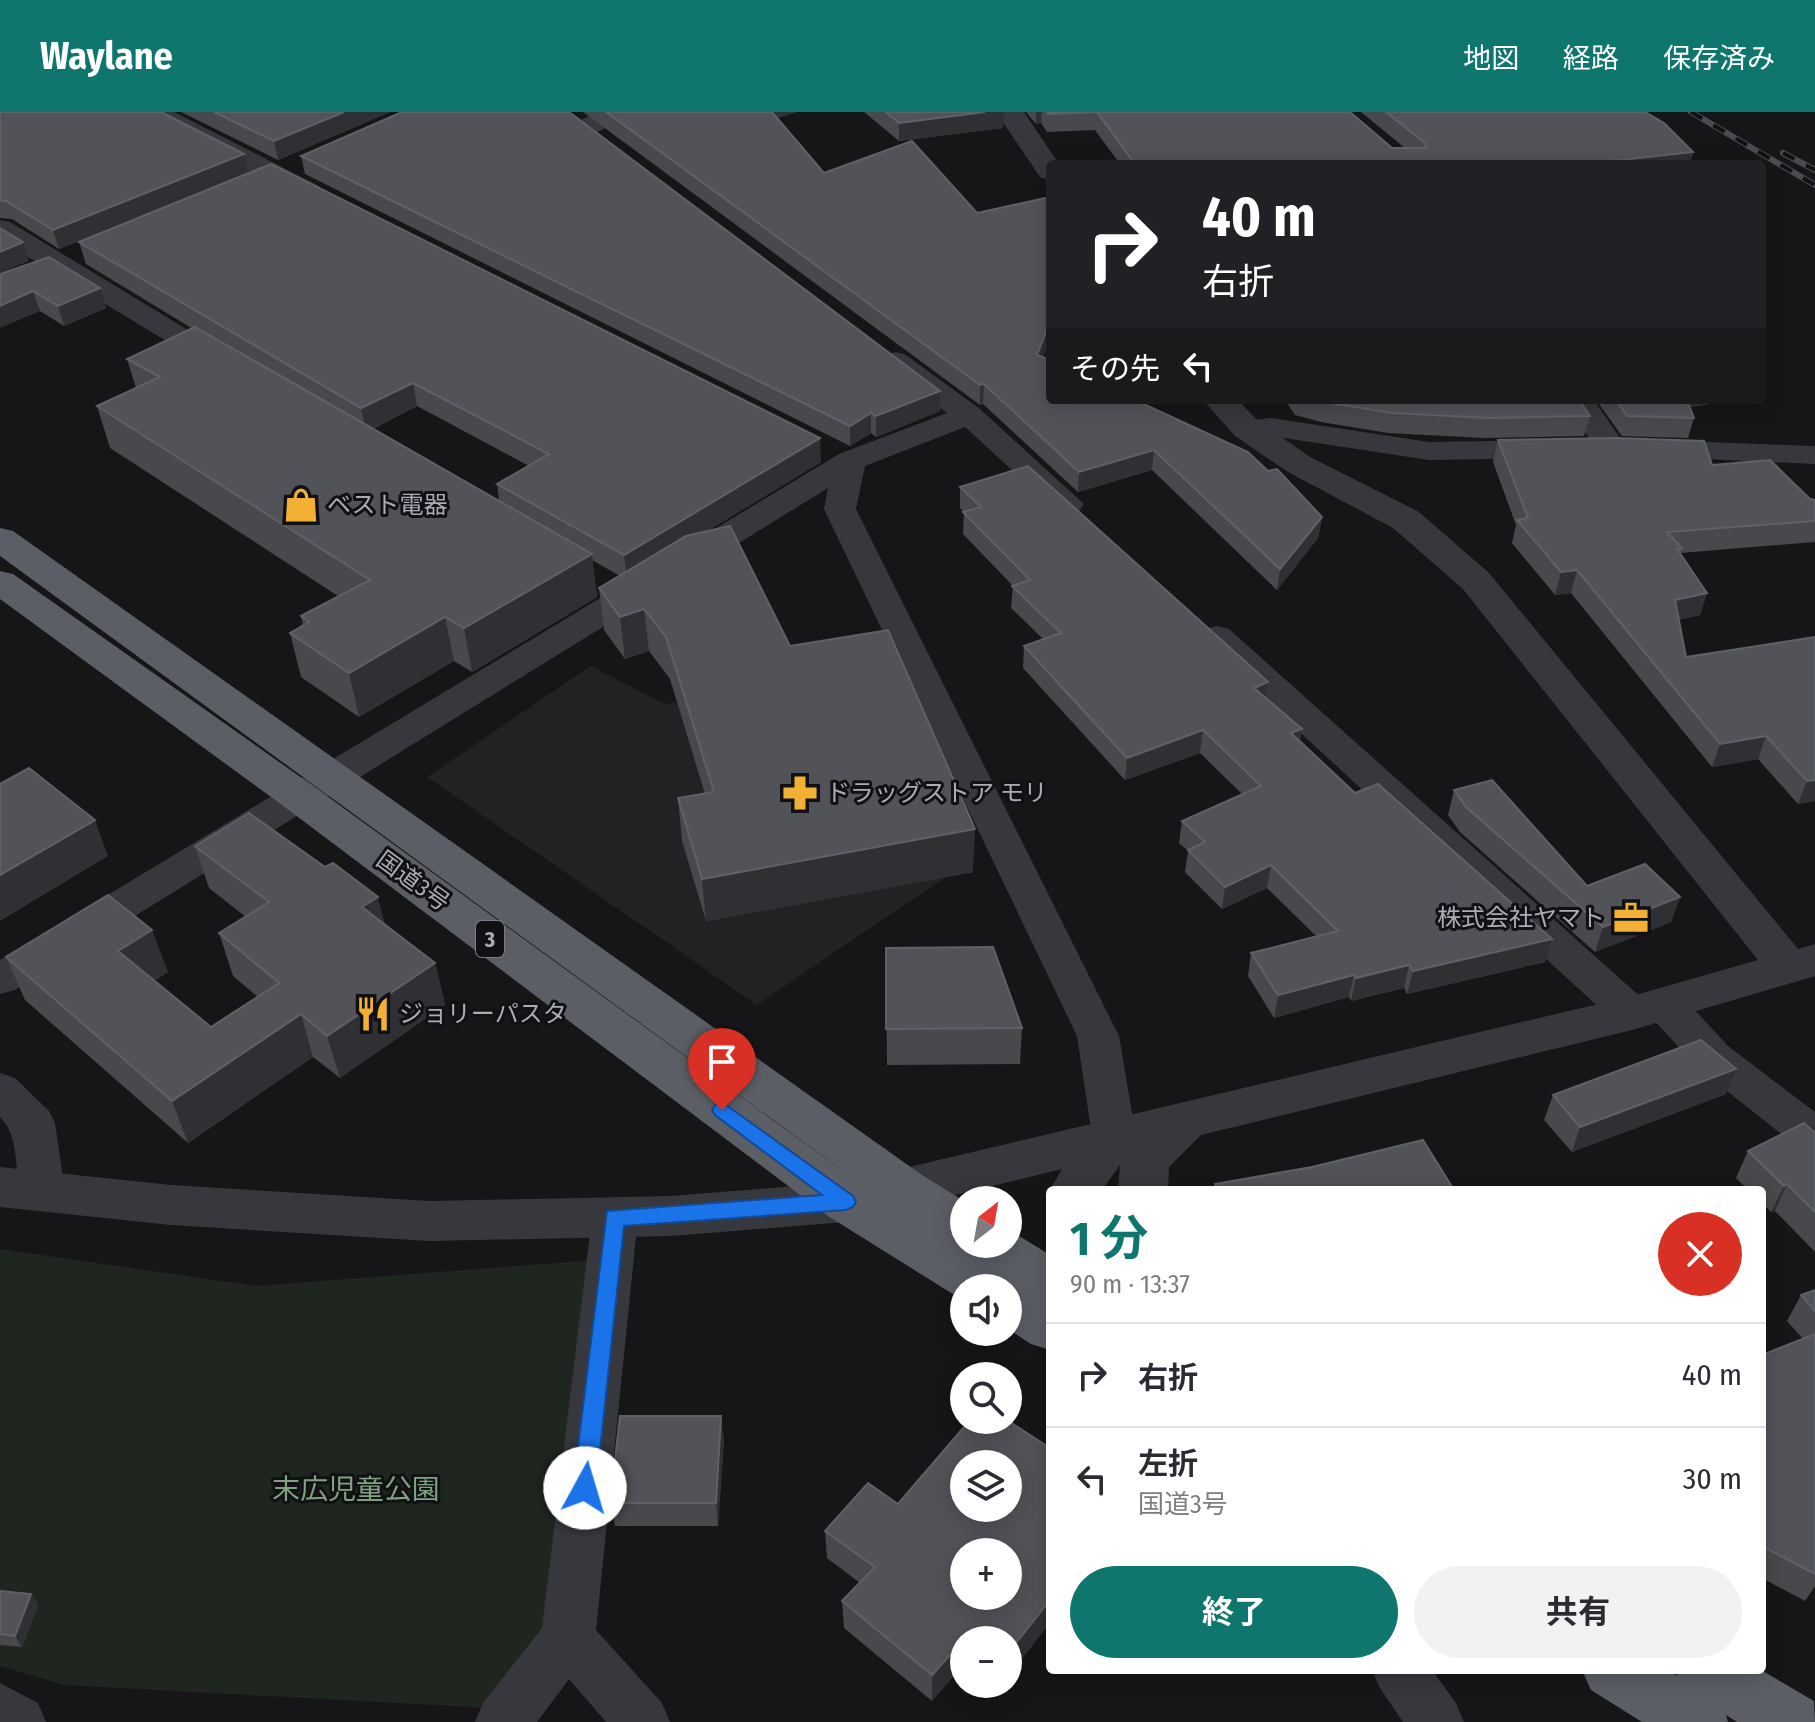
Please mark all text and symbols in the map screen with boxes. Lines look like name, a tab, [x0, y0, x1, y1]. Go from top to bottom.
text: Waylane	[40, 33, 173, 79]
text: 地図	[1463, 42, 1519, 75]
text: 経路	[1563, 42, 1619, 75]
text: 保存済み	[1663, 42, 1775, 75]
text: 40 m	[1202, 184, 1316, 251]
icon: right	[1070, 192, 1174, 296]
text: 右折	[1202, 260, 1274, 304]
icon: left	[1176, 344, 1220, 388]
text: その先	[1070, 351, 1160, 387]
shop icon: ベスト電器	[282, 486, 320, 524]
place label: ベスト電器	[327, 491, 447, 519]
pharmacy icon: ドラッグストア モリ	[781, 774, 819, 812]
place label: ドラッグストア モリ	[826, 779, 1048, 807]
street label: 国道3号	[371, 845, 455, 917]
office icon: 株式会社ヤマト	[1612, 899, 1650, 937]
place label: 株式会社ヤマト	[1437, 904, 1605, 932]
road number: 3	[476, 921, 504, 957]
restaurant icon: ジョリーパスタ	[354, 995, 392, 1033]
place label: ジョリーパスタ	[399, 1000, 567, 1028]
pin	[688, 1028, 756, 1110]
icon: arrive	[700, 1040, 744, 1084]
north arrow	[950, 1186, 1022, 1258]
map controls	[950, 1186, 1022, 1698]
text: 1 分	[1070, 1210, 1148, 1268]
button: close	[1658, 1212, 1742, 1296]
text: 90 m · 13:37	[1070, 1269, 1190, 1300]
button: sound	[950, 1274, 1022, 1346]
icon: right	[1070, 1353, 1114, 1397]
text: 40 m	[1682, 1357, 1742, 1393]
text: 右折	[1138, 1360, 1198, 1396]
button: search	[950, 1362, 1022, 1434]
position arrow	[543, 1446, 627, 1530]
text: 左折	[1138, 1446, 1198, 1482]
button: layers	[950, 1450, 1022, 1522]
icon: left	[1070, 1457, 1114, 1501]
text: 30 m	[1683, 1461, 1742, 1497]
park label: 末広児童公園	[272, 1473, 440, 1506]
text: 国道3号	[1138, 1489, 1228, 1520]
button: +	[950, 1538, 1022, 1610]
button: 終了	[1070, 1566, 1398, 1658]
button: 共有	[1414, 1566, 1742, 1658]
button: −	[950, 1626, 1022, 1698]

